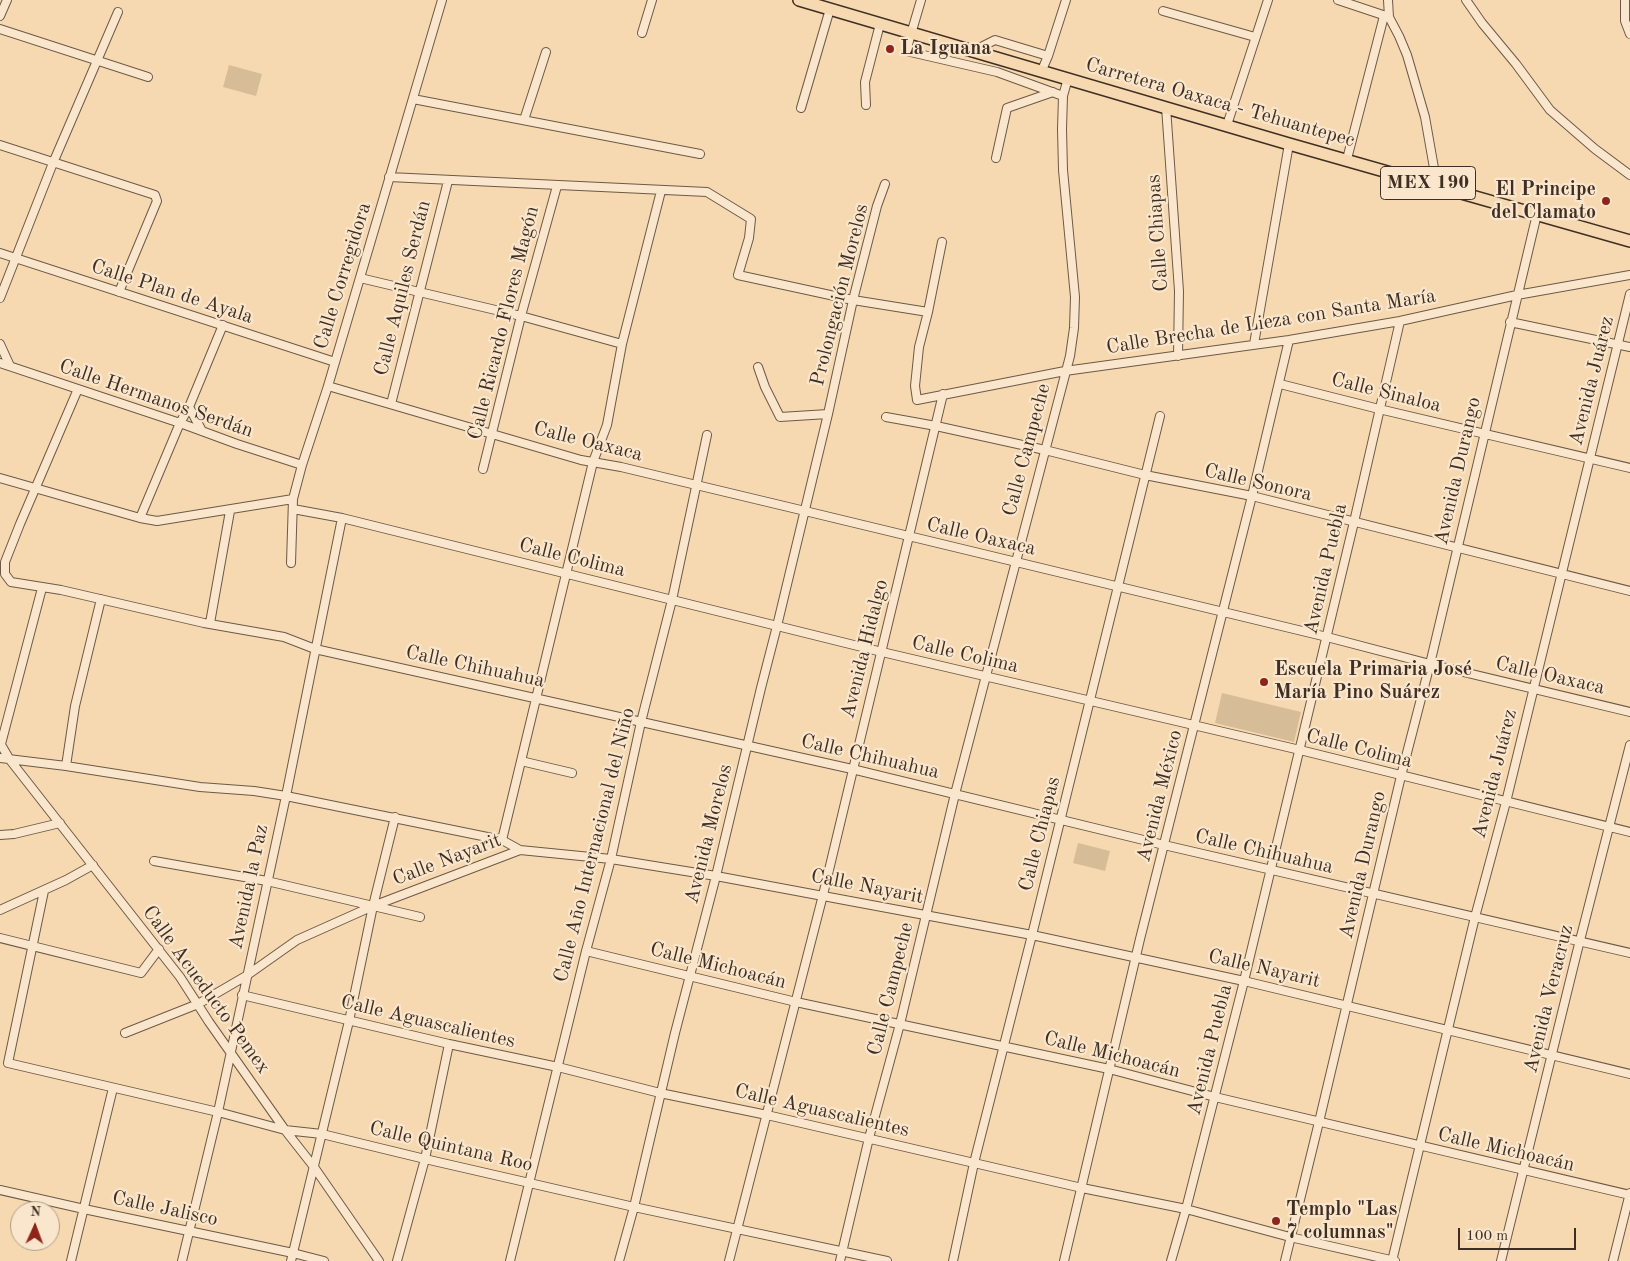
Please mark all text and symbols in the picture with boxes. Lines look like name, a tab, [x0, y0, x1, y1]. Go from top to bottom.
place label: La Iguana	[900, 37, 991, 61]
marker: La Iguana	[884, 43, 896, 55]
street label: Carretera Oaxaca - Tehuantepec	[1083, 53, 1357, 153]
road number: MEX 190	[1380, 167, 1476, 200]
street label: Calle Chiapas	[1142, 174, 1174, 292]
place label: El Principe del Clamato	[1491, 178, 1596, 225]
marker: El Principe del Clamato	[1600, 195, 1612, 207]
street label: Calle Aquiles Serdán	[370, 198, 436, 378]
street label: Calle Corregidora	[309, 200, 377, 352]
street label: Prolongación Morelos	[806, 201, 874, 389]
street label: Calle Ricardo Flores Magón	[463, 204, 545, 442]
street label: Calle Plan de Ayala	[88, 254, 256, 330]
street label: Calle Brecha de Lieza con Santa María	[1104, 284, 1438, 360]
street label: Avenida Juárez	[1564, 314, 1620, 448]
street label: Calle Hermanos Serdán	[56, 354, 256, 444]
street label: Calle Sinaloa	[1328, 368, 1444, 418]
street label: Calle Campeche	[998, 381, 1056, 519]
street label: Avenida Durango	[1429, 395, 1487, 547]
street label: Calle Oaxaca	[531, 417, 645, 467]
street label: Calle Sonora	[1202, 459, 1314, 507]
street label: Avenida Puebla	[1299, 501, 1353, 637]
street label: Calle Oaxaca	[924, 513, 1038, 561]
street label: Calle Colima	[516, 533, 628, 583]
street label: Avenida Hidalgo	[836, 577, 894, 721]
street label: Calle Colima	[909, 631, 1021, 679]
street label: Calle Chihuahua	[403, 641, 547, 693]
street label: Calle Oaxaca	[1493, 652, 1607, 700]
place label: Escuela Primaria José María Pino Suárez	[1274, 658, 1472, 705]
marker: Escuela Primaria José María Pino Suárez	[1258, 676, 1270, 688]
street label: Calle Año Internacional del Niño	[549, 705, 641, 985]
street label: Avenida Juárez	[1467, 707, 1523, 841]
street label: Calle Colima	[1303, 724, 1415, 774]
street label: Avenida México	[1132, 727, 1188, 865]
street label: Calle Chihuahua	[798, 729, 942, 785]
street label: Avenida Morelos	[680, 762, 738, 906]
street label: Calle Chiapas	[1014, 774, 1066, 894]
street label: Avenida Durango	[1334, 789, 1392, 941]
street label: Avenida la Paz	[224, 822, 274, 952]
street label: Calle Chihuahua	[1192, 824, 1336, 880]
street label: Calle Nayarit	[389, 828, 505, 892]
street label: Calle Nayarit	[809, 864, 925, 910]
street label: Calle Acueducto Pemex	[137, 901, 275, 1079]
street label: Calle Campeche	[863, 920, 919, 1058]
street label: Avenida Veracruz	[1519, 922, 1579, 1076]
street label: Calle Michoacán	[647, 937, 789, 995]
street label: Calle Nayarit	[1206, 944, 1322, 994]
street label: Avenida Puebla	[1182, 982, 1238, 1118]
street label: Calle Aguascalientes	[338, 990, 518, 1054]
street label: Calle Michoacán	[1041, 1026, 1183, 1084]
street label: Calle Aguascalientes	[732, 1079, 912, 1143]
street label: Calle Quintana Roo	[367, 1117, 535, 1177]
street label: Calle Michoacán	[1435, 1123, 1577, 1177]
street label: Calle Jalisco	[110, 1186, 220, 1232]
place label: Templo "Las 7 columnas"	[1286, 1198, 1397, 1245]
north arrow	[10, 1201, 60, 1251]
text: N	[30, 1205, 41, 1219]
marker: Templo "Las 7 columnas"	[1270, 1215, 1282, 1227]
scale bar	[1460, 1218, 1578, 1250]
text: 100 m	[1466, 1229, 1508, 1244]

